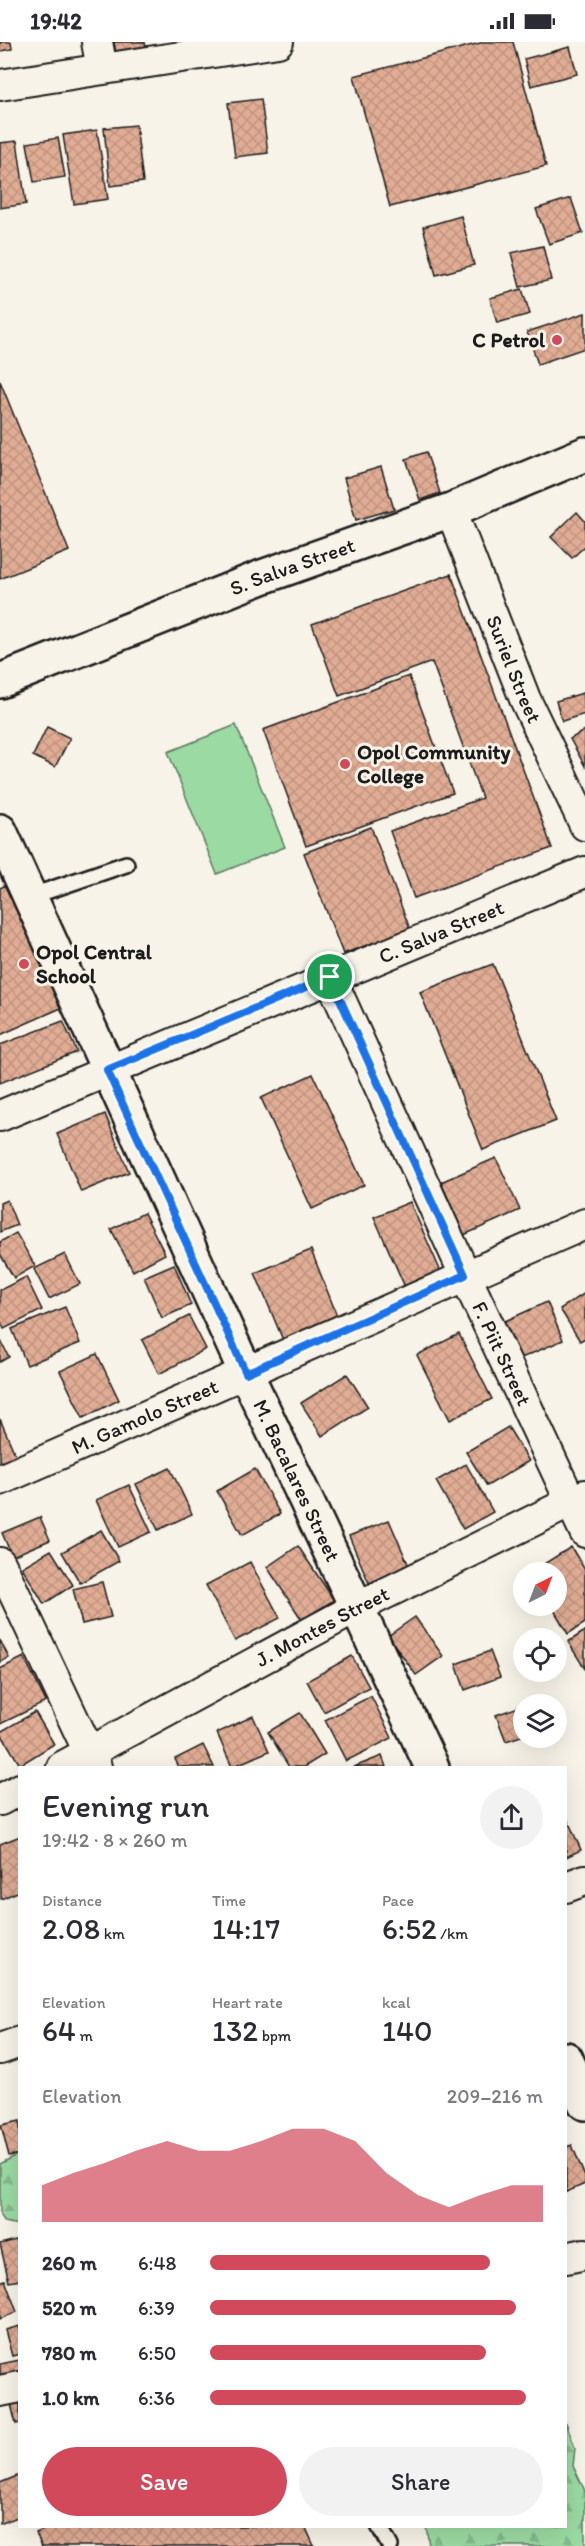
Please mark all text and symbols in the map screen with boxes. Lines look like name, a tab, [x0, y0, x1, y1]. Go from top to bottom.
text: 19:42	[30, 8, 82, 35]
place label: C Petrol	[472, 327, 546, 352]
marker: C Petrol	[550, 333, 564, 347]
street label: S. Salva Street	[226, 532, 358, 601]
street label: Suriel Street	[481, 611, 548, 727]
place label: Opol Community College	[357, 739, 510, 789]
marker: Opol Community College	[338, 757, 352, 771]
street label: C. Salva Street	[375, 894, 507, 969]
place label: Opol Central School	[36, 939, 153, 988]
pin	[304, 951, 355, 1002]
marker: Opol Central School	[17, 957, 31, 971]
icon: arrive	[313, 960, 346, 993]
street label: F. Piit Street	[467, 1297, 537, 1410]
street label: M. Gamolo Street	[67, 1373, 222, 1459]
street label: M. Bacalares Street	[248, 1395, 346, 1565]
north arrow	[513, 1562, 567, 1616]
map controls	[513, 1562, 567, 1748]
street label: J. Montes Street	[251, 1581, 393, 1672]
button: locate	[513, 1628, 567, 1682]
button: layers	[513, 1694, 567, 1748]
text: Evening run	[42, 1786, 209, 1825]
button: share	[480, 1786, 543, 1849]
text: 19:42 · 8 × 260 m	[42, 1828, 187, 1852]
text: Distance	[42, 1891, 102, 1910]
text: Time	[212, 1891, 246, 1910]
text: Pace	[382, 1891, 414, 1910]
text: 2.08	[42, 1910, 100, 1947]
text: 14:17	[212, 1910, 280, 1947]
text: 6:52	[382, 1910, 437, 1947]
text: km	[100, 1924, 125, 1943]
text: /km	[437, 1924, 468, 1943]
text: Elevation	[42, 1993, 106, 2012]
text: Heart rate	[212, 1993, 283, 2012]
text: kcal	[382, 1993, 410, 2012]
text: 64	[42, 2012, 76, 2049]
text: 132	[212, 2012, 258, 2049]
text: 140	[382, 2012, 432, 2049]
text: m	[76, 2026, 93, 2045]
text: bpm	[258, 2026, 291, 2045]
text: Elevation	[42, 2084, 121, 2108]
text: 209–216 m	[447, 2084, 543, 2108]
text: 260 m	[42, 2251, 97, 2275]
text: 6:48	[138, 2251, 176, 2275]
text: 520 m	[42, 2296, 97, 2320]
text: 6:39	[138, 2296, 175, 2320]
text: 780 m	[42, 2341, 97, 2365]
text: 6:50	[138, 2341, 176, 2365]
text: 1.0 km	[42, 2386, 99, 2410]
text: 6:36	[138, 2386, 175, 2410]
button: Save	[42, 2447, 287, 2516]
button: Share	[299, 2447, 543, 2516]

